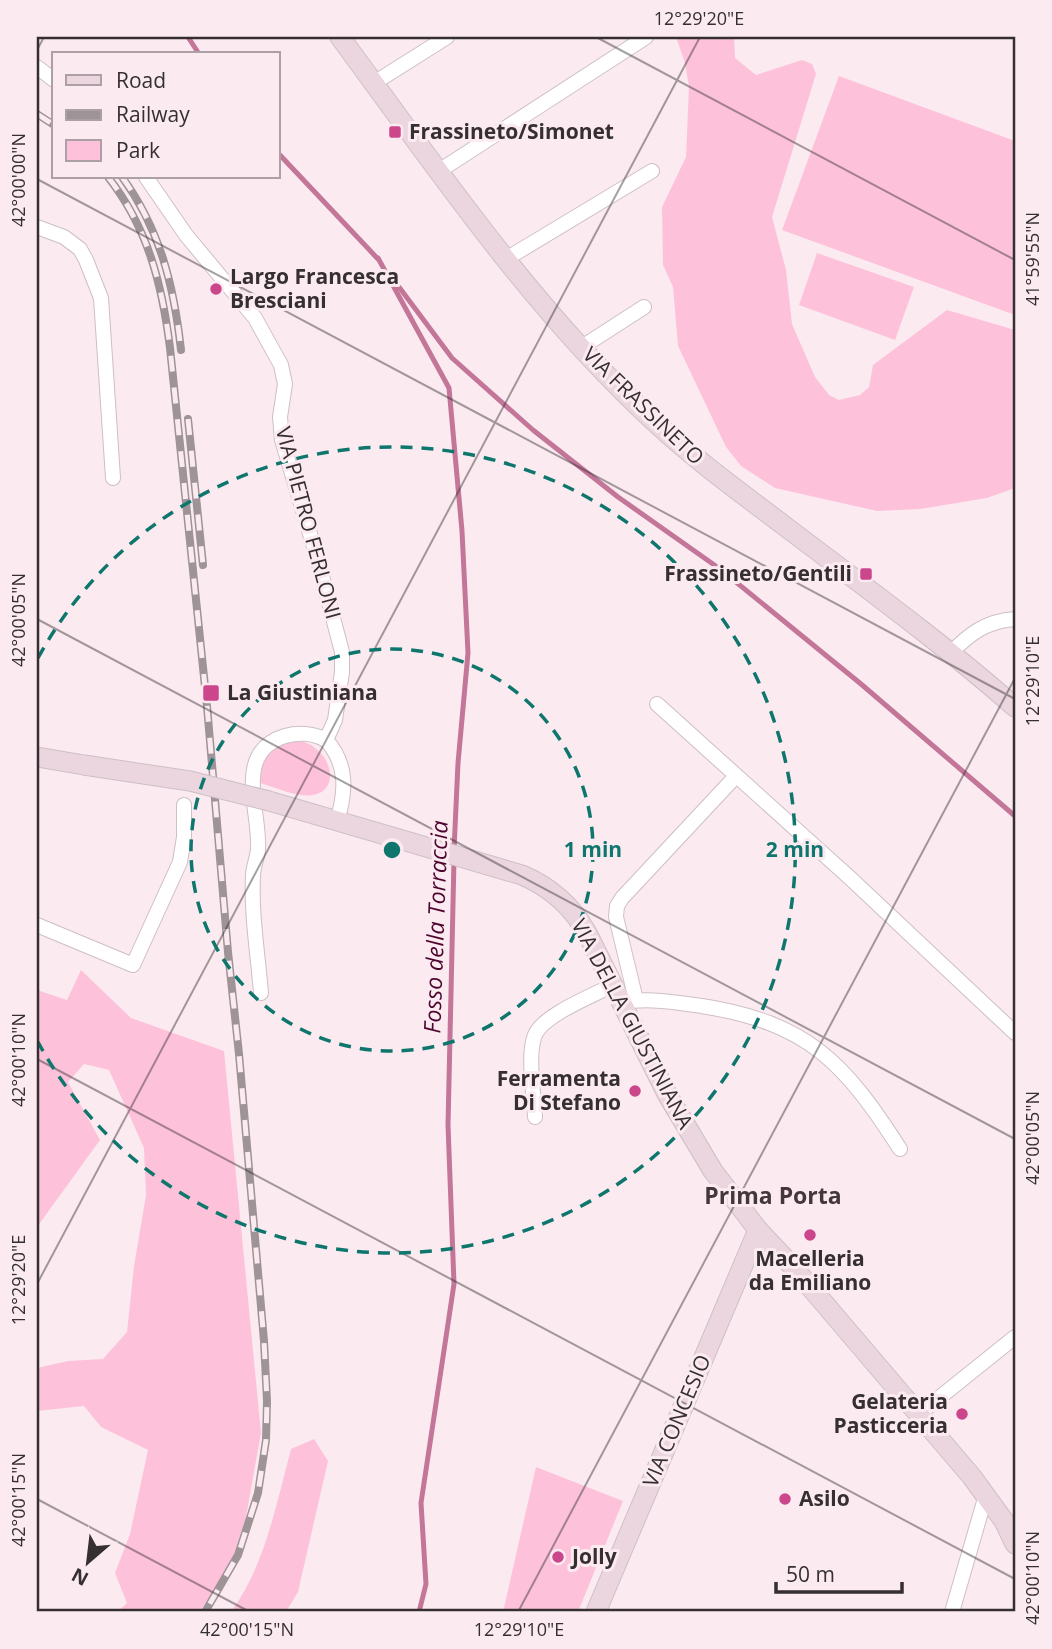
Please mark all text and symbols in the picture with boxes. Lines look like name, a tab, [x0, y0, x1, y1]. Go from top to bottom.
text: 12°29'20"E	[654, 6, 744, 30]
legend	[52, 52, 280, 178]
text: Road	[116, 66, 166, 94]
text: Railway	[116, 100, 190, 128]
place label: Frassineto/Simonet	[409, 117, 614, 145]
marker: Frassineto/Simonet	[387, 124, 403, 140]
text: 42°00'00"N	[6, 133, 30, 227]
text: Park	[116, 136, 160, 164]
text: 41°59'55"N	[1020, 212, 1044, 306]
place label: Largo Francesca Bresciani	[230, 262, 399, 314]
marker: Largo Francesca Bresciani	[208, 281, 224, 297]
street label: VIA FRASSINETO	[577, 340, 710, 470]
street label: VIA PIETRO FERLONI	[270, 423, 348, 622]
place label: Frassineto/Gentili	[664, 559, 852, 587]
marker: Frassineto/Gentili	[858, 566, 874, 582]
text: 42°00'05"N	[6, 573, 30, 667]
text: 12°29'10"E	[1020, 636, 1044, 726]
place label: La Giustiniana	[227, 678, 378, 706]
marker: La Giustiniana	[201, 683, 221, 703]
water label: Fosso della Torraccia	[415, 820, 455, 1034]
text: 1 min	[564, 835, 622, 863]
text: 2 min	[766, 835, 824, 863]
centre of rings	[380, 838, 404, 862]
street label: VIA DELLA GIUSTINIANA	[566, 914, 701, 1134]
text: 42°00'10"N	[6, 1013, 30, 1107]
place label: Ferramenta Di Stefano	[497, 1064, 621, 1116]
marker: Ferramenta Di Stefano	[627, 1083, 643, 1099]
text: 42°00'05"N	[1020, 1091, 1044, 1185]
district label: Prima Porta	[704, 1179, 842, 1211]
marker: Macelleria da Emiliano	[802, 1227, 818, 1243]
text: 12°29'20"E	[6, 1235, 30, 1325]
place label: Macelleria da Emiliano	[749, 1244, 871, 1296]
street label: VIA CONCESIO	[636, 1350, 717, 1491]
place label: Gelateria Pasticceria	[834, 1387, 948, 1439]
marker: Gelateria Pasticceria	[954, 1406, 970, 1422]
text: 42°00'15"N	[6, 1453, 30, 1547]
place label: Asilo	[799, 1484, 850, 1512]
marker: Asilo	[777, 1491, 793, 1507]
north arrow	[52, 1526, 122, 1596]
text: 42°00'10"N	[1020, 1531, 1044, 1625]
place label: Jolly	[570, 1542, 617, 1570]
marker: Jolly	[550, 1549, 566, 1565]
scale bar	[776, 1551, 902, 1595]
text: 50 m	[786, 1560, 835, 1588]
text: N	[67, 1562, 93, 1592]
text: 42°00'15"N	[200, 1617, 294, 1641]
text: 12°29'10"E	[474, 1617, 564, 1641]

